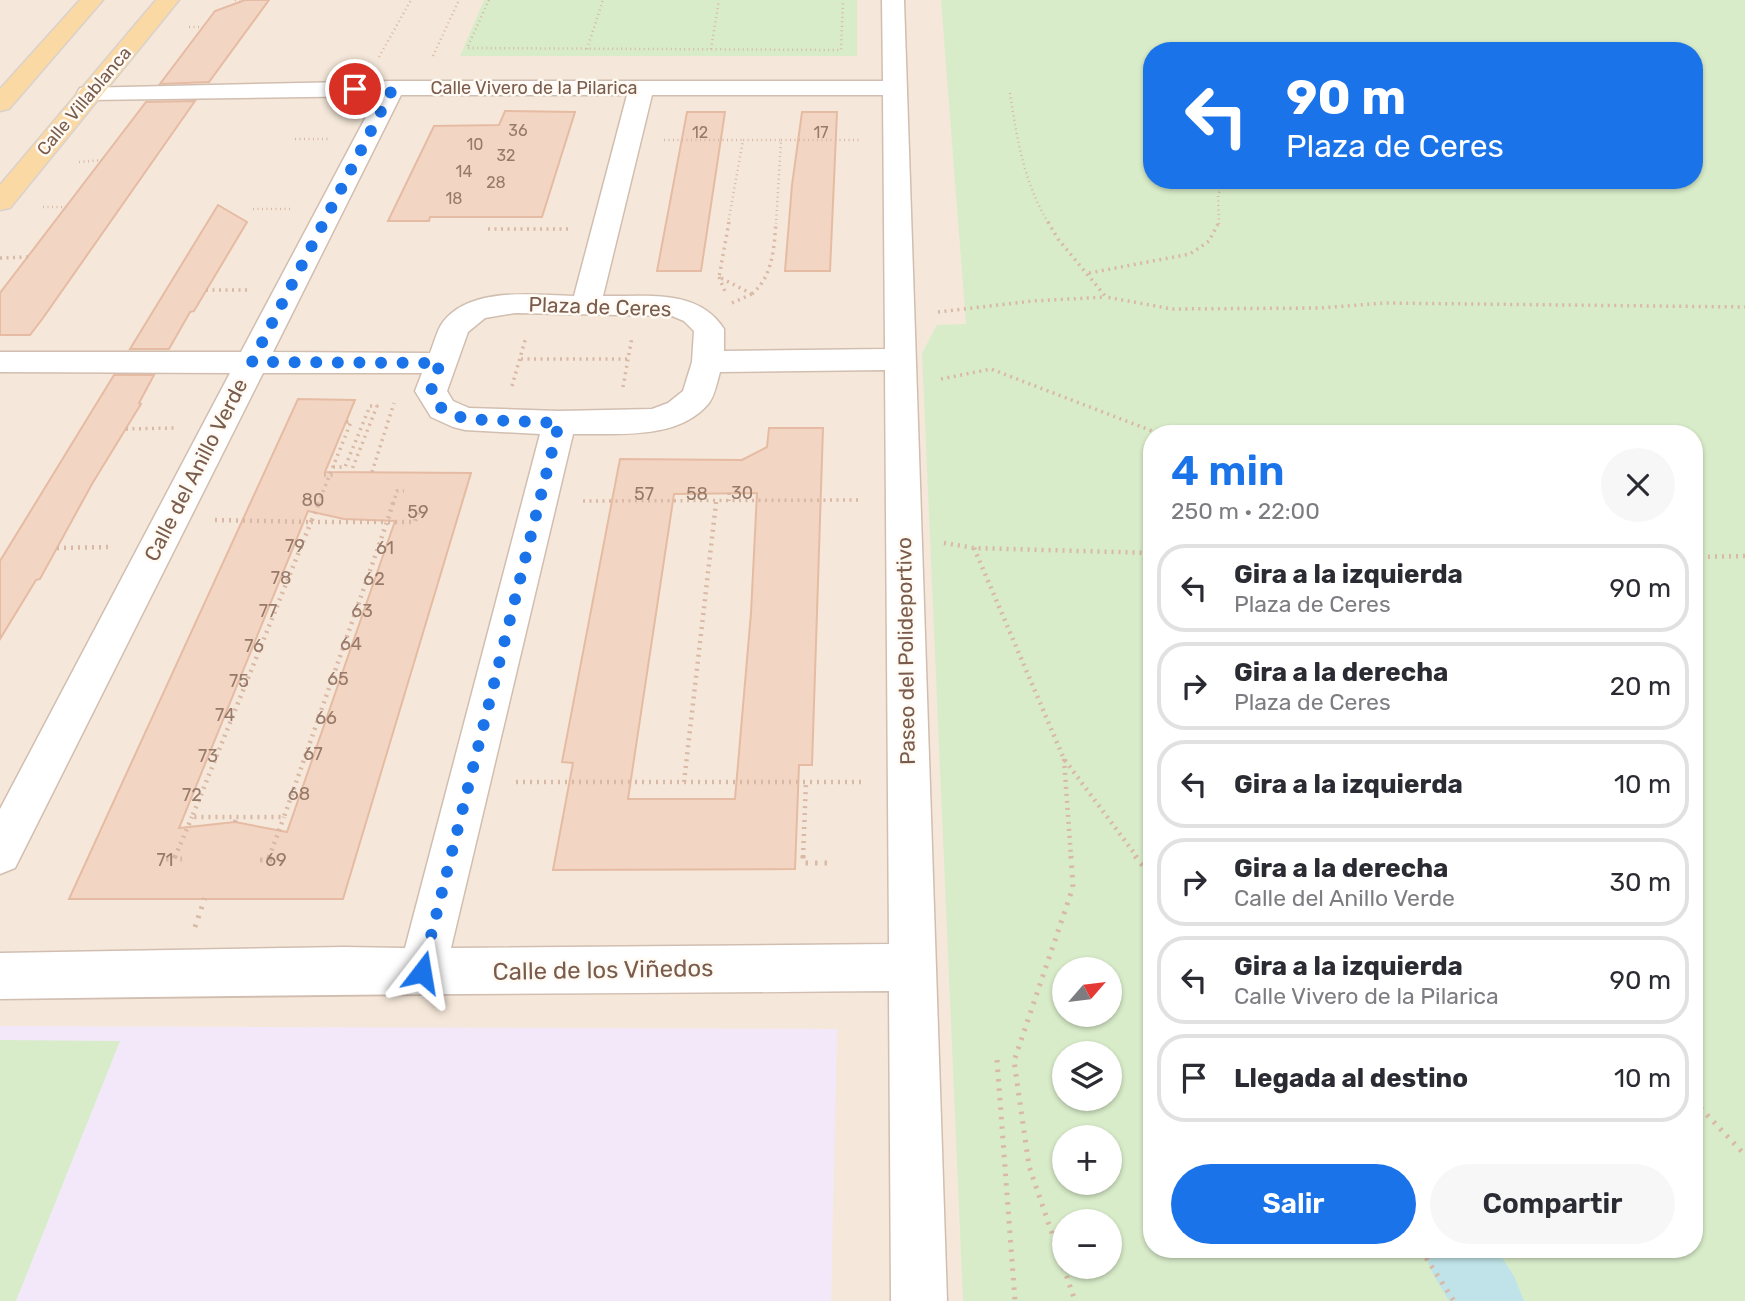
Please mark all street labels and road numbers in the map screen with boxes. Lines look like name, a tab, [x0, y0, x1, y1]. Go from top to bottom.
street label: Calle Villablanca	[32, 42, 136, 160]
street label: Calle Vivero de la Pilarica	[430, 77, 638, 99]
street label: Plaza de Ceres	[528, 292, 672, 321]
street label: Calle del Anillo Verde	[139, 374, 252, 565]
street label: Paseo del Polideportivo	[891, 537, 920, 765]
street label: Calle de los Viñedos	[492, 954, 714, 986]

